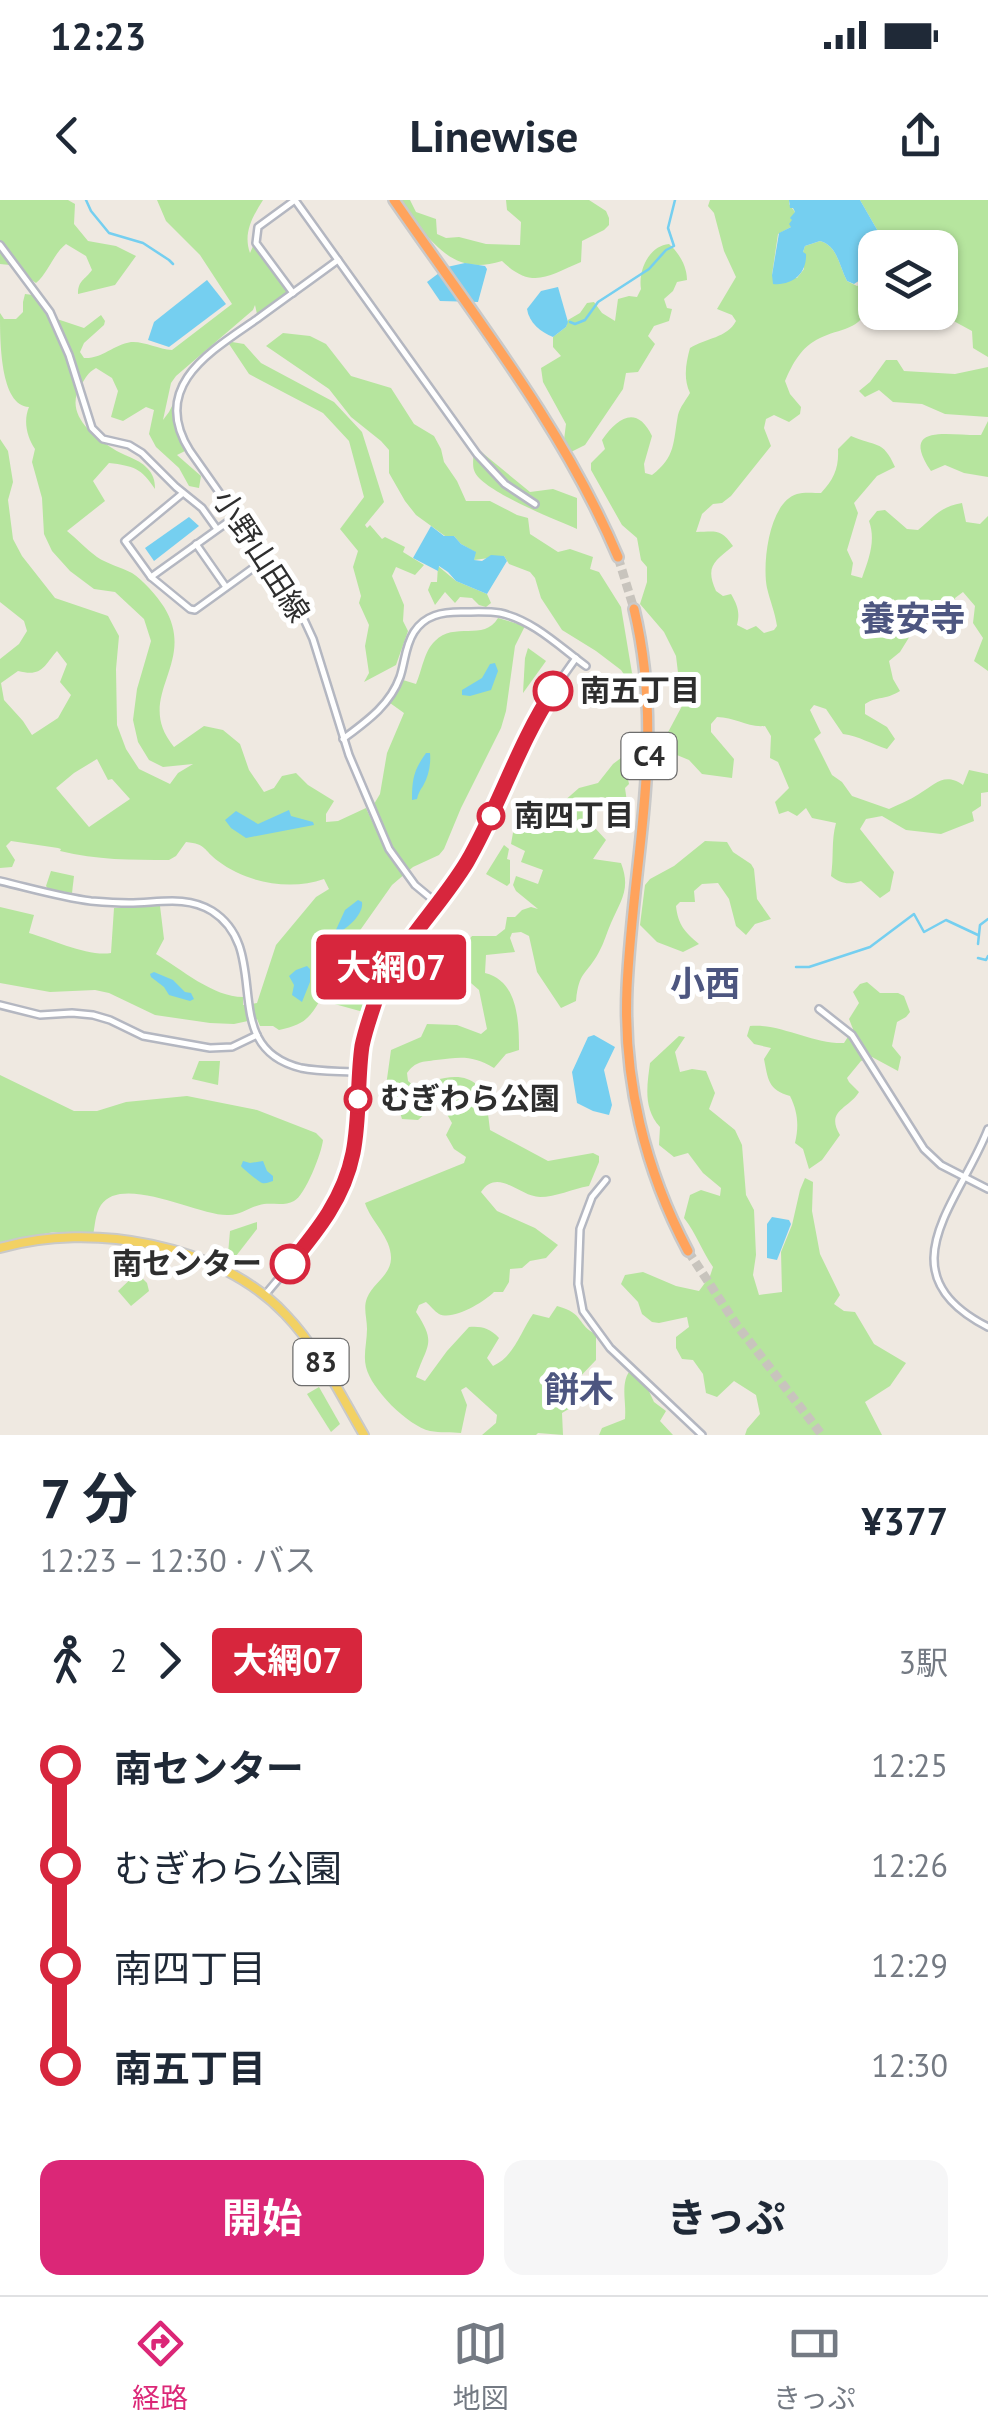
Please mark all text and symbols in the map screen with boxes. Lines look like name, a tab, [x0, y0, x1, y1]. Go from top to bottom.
text: 12:23	[50, 11, 146, 60]
text: Linewise	[410, 106, 578, 164]
icon: back	[40, 108, 95, 163]
icon: share	[893, 108, 948, 163]
map controls	[858, 230, 958, 330]
button: layers	[858, 230, 958, 330]
street label: 小野山田線	[205, 482, 319, 629]
district label: 養安寺	[860, 595, 966, 641]
place label: 南五丁目	[580, 670, 700, 709]
marker: 南五丁目	[534, 672, 572, 710]
road number: C4	[622, 733, 676, 779]
place label: 南四丁目	[514, 795, 634, 834]
marker: 南四丁目	[478, 803, 504, 829]
line badge: 大網07	[321, 934, 461, 1000]
text: 大網07	[336, 944, 446, 990]
district label: 小西	[670, 960, 740, 1006]
place label: むぎわら公園	[380, 1078, 560, 1117]
marker: むぎわら公園	[345, 1086, 371, 1112]
place label: 南センター	[112, 1243, 262, 1282]
marker: 南センター	[271, 1245, 309, 1283]
road number: 83	[294, 1339, 348, 1385]
district label: 餅木	[544, 1366, 614, 1412]
text: 7 分	[40, 1462, 137, 1533]
text: ¥377	[862, 1496, 948, 1545]
text: 12:23 – 12:30 · バス	[40, 1539, 316, 1581]
icon: walk	[40, 1633, 95, 1688]
icon: forward	[142, 1633, 197, 1688]
text: 大網07	[232, 1637, 342, 1683]
text: 2	[110, 1639, 127, 1681]
text: 3駅	[899, 1641, 948, 1683]
text: 南センター	[114, 1743, 304, 1792]
text: 12:25	[871, 1744, 948, 1786]
text: むぎわら公園	[114, 1843, 342, 1892]
text: 12:26	[871, 1844, 948, 1886]
text: 南四丁目	[114, 1943, 266, 1992]
text: 12:29	[871, 1944, 948, 1986]
text: 南五丁目	[114, 2043, 266, 2092]
text: 12:30	[871, 2044, 948, 2086]
button: 開始	[40, 2160, 484, 2275]
button: きっぷ	[504, 2160, 948, 2275]
tab: 経路	[132, 2316, 188, 2416]
tab: 地図	[453, 2316, 509, 2416]
tab: きっぷ	[773, 2316, 856, 2416]

